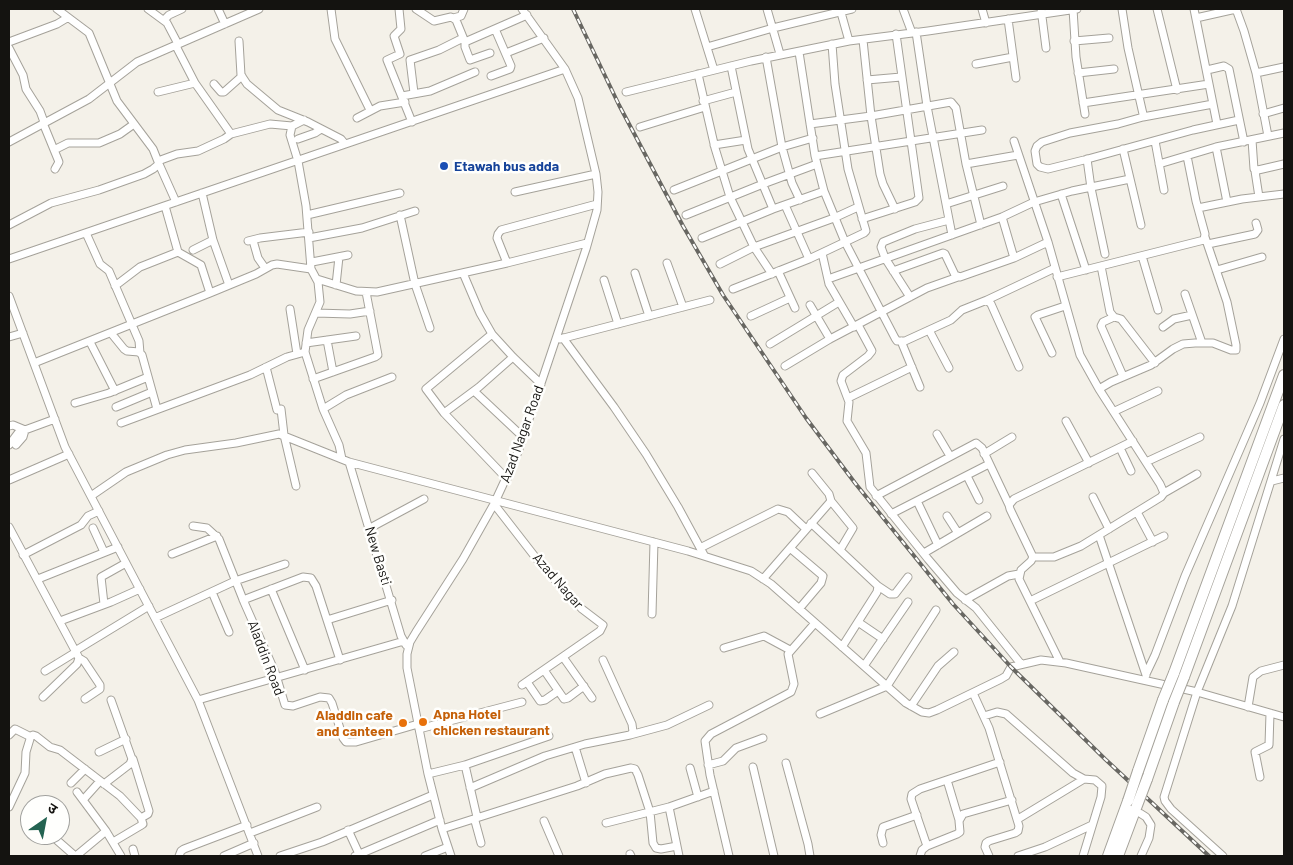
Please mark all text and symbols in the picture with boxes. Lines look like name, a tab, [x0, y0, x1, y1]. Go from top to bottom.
place label: Etawah bus adda	[454, 158, 559, 174]
marker: Etawah bus adda	[438, 160, 450, 172]
street label: Azad Nagar Road	[497, 383, 547, 485]
street label: New Basti	[361, 524, 395, 588]
street label: Azad Nagar	[529, 550, 587, 612]
street label: Aladdin Road	[244, 618, 288, 698]
place label: Apna Hotel chicken restaurant	[433, 706, 550, 739]
place label: Aladdin cafe and canteen	[316, 707, 393, 740]
marker: Apna Hotel chicken restaurant	[417, 716, 429, 728]
marker: Aladdin cafe and canteen	[397, 717, 409, 729]
north arrow	[20, 795, 70, 845]
text: उ	[45, 798, 61, 817]

